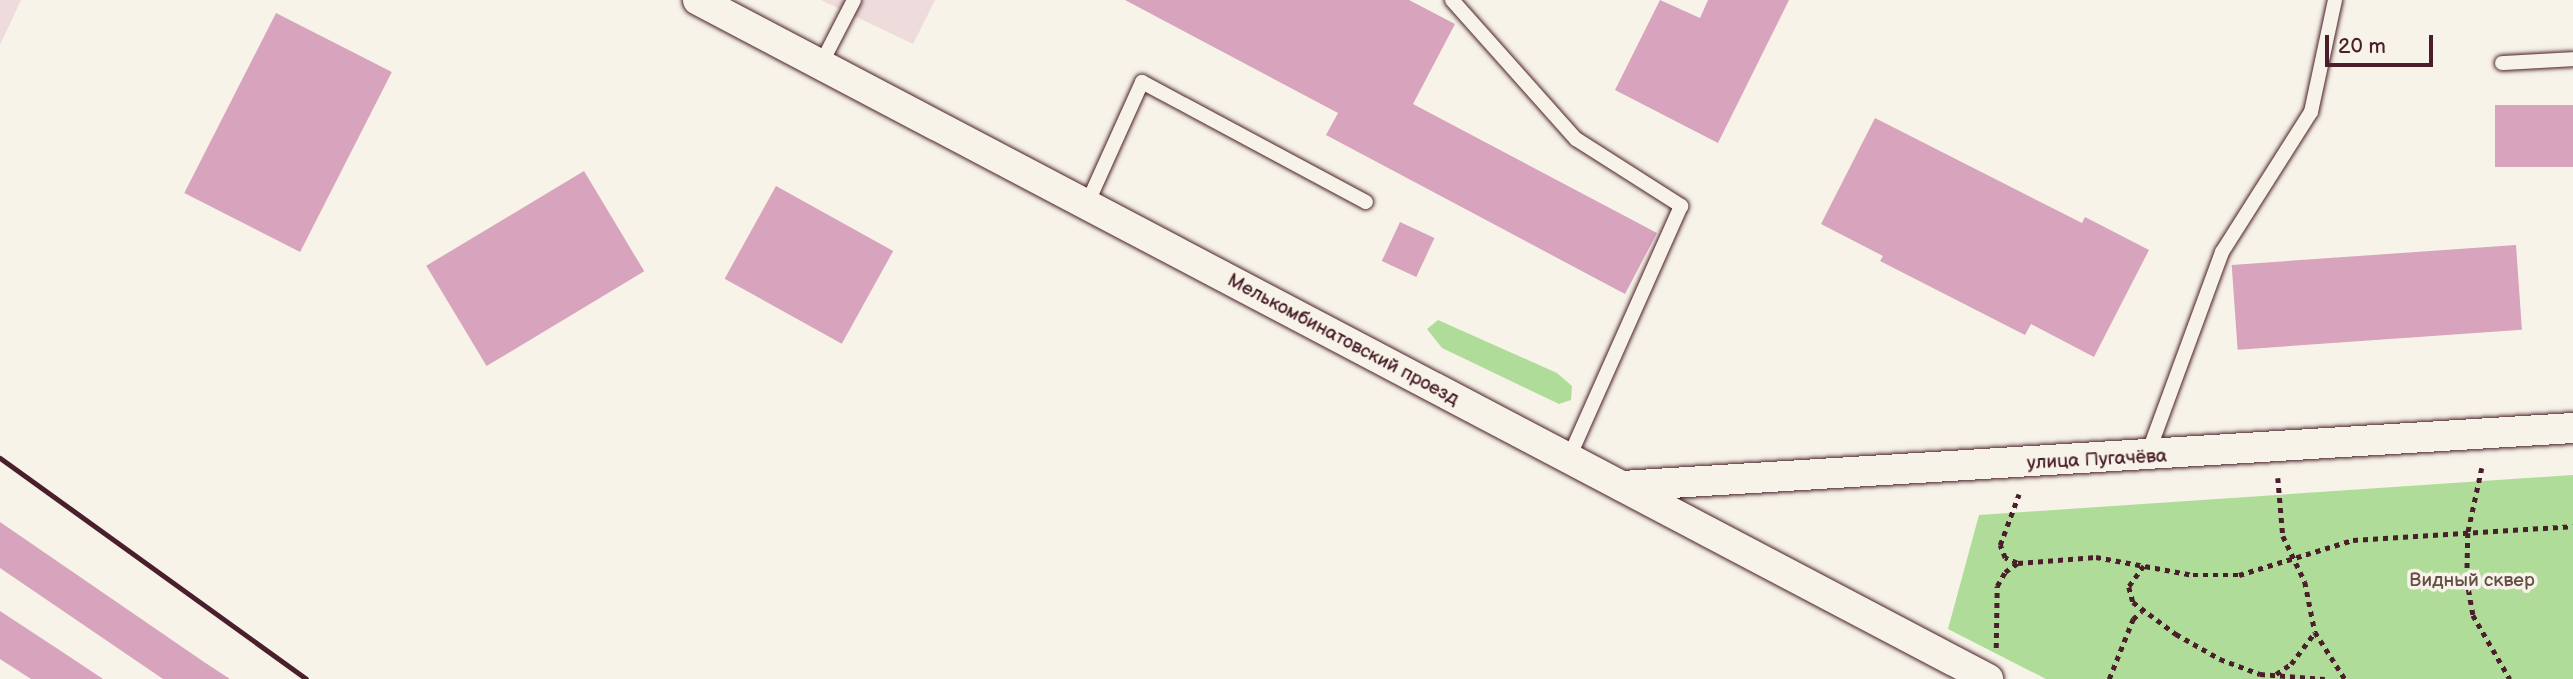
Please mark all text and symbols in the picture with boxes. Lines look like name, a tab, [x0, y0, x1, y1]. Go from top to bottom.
scale bar	[2328, 21, 2436, 65]
text: 20 m	[2338, 34, 2386, 59]
street label: Мелькомбинатовский проезд	[1223, 269, 1463, 411]
street label: улица Пугачёва	[2026, 445, 2168, 475]
park label: Видный сквер	[2409, 570, 2535, 592]

